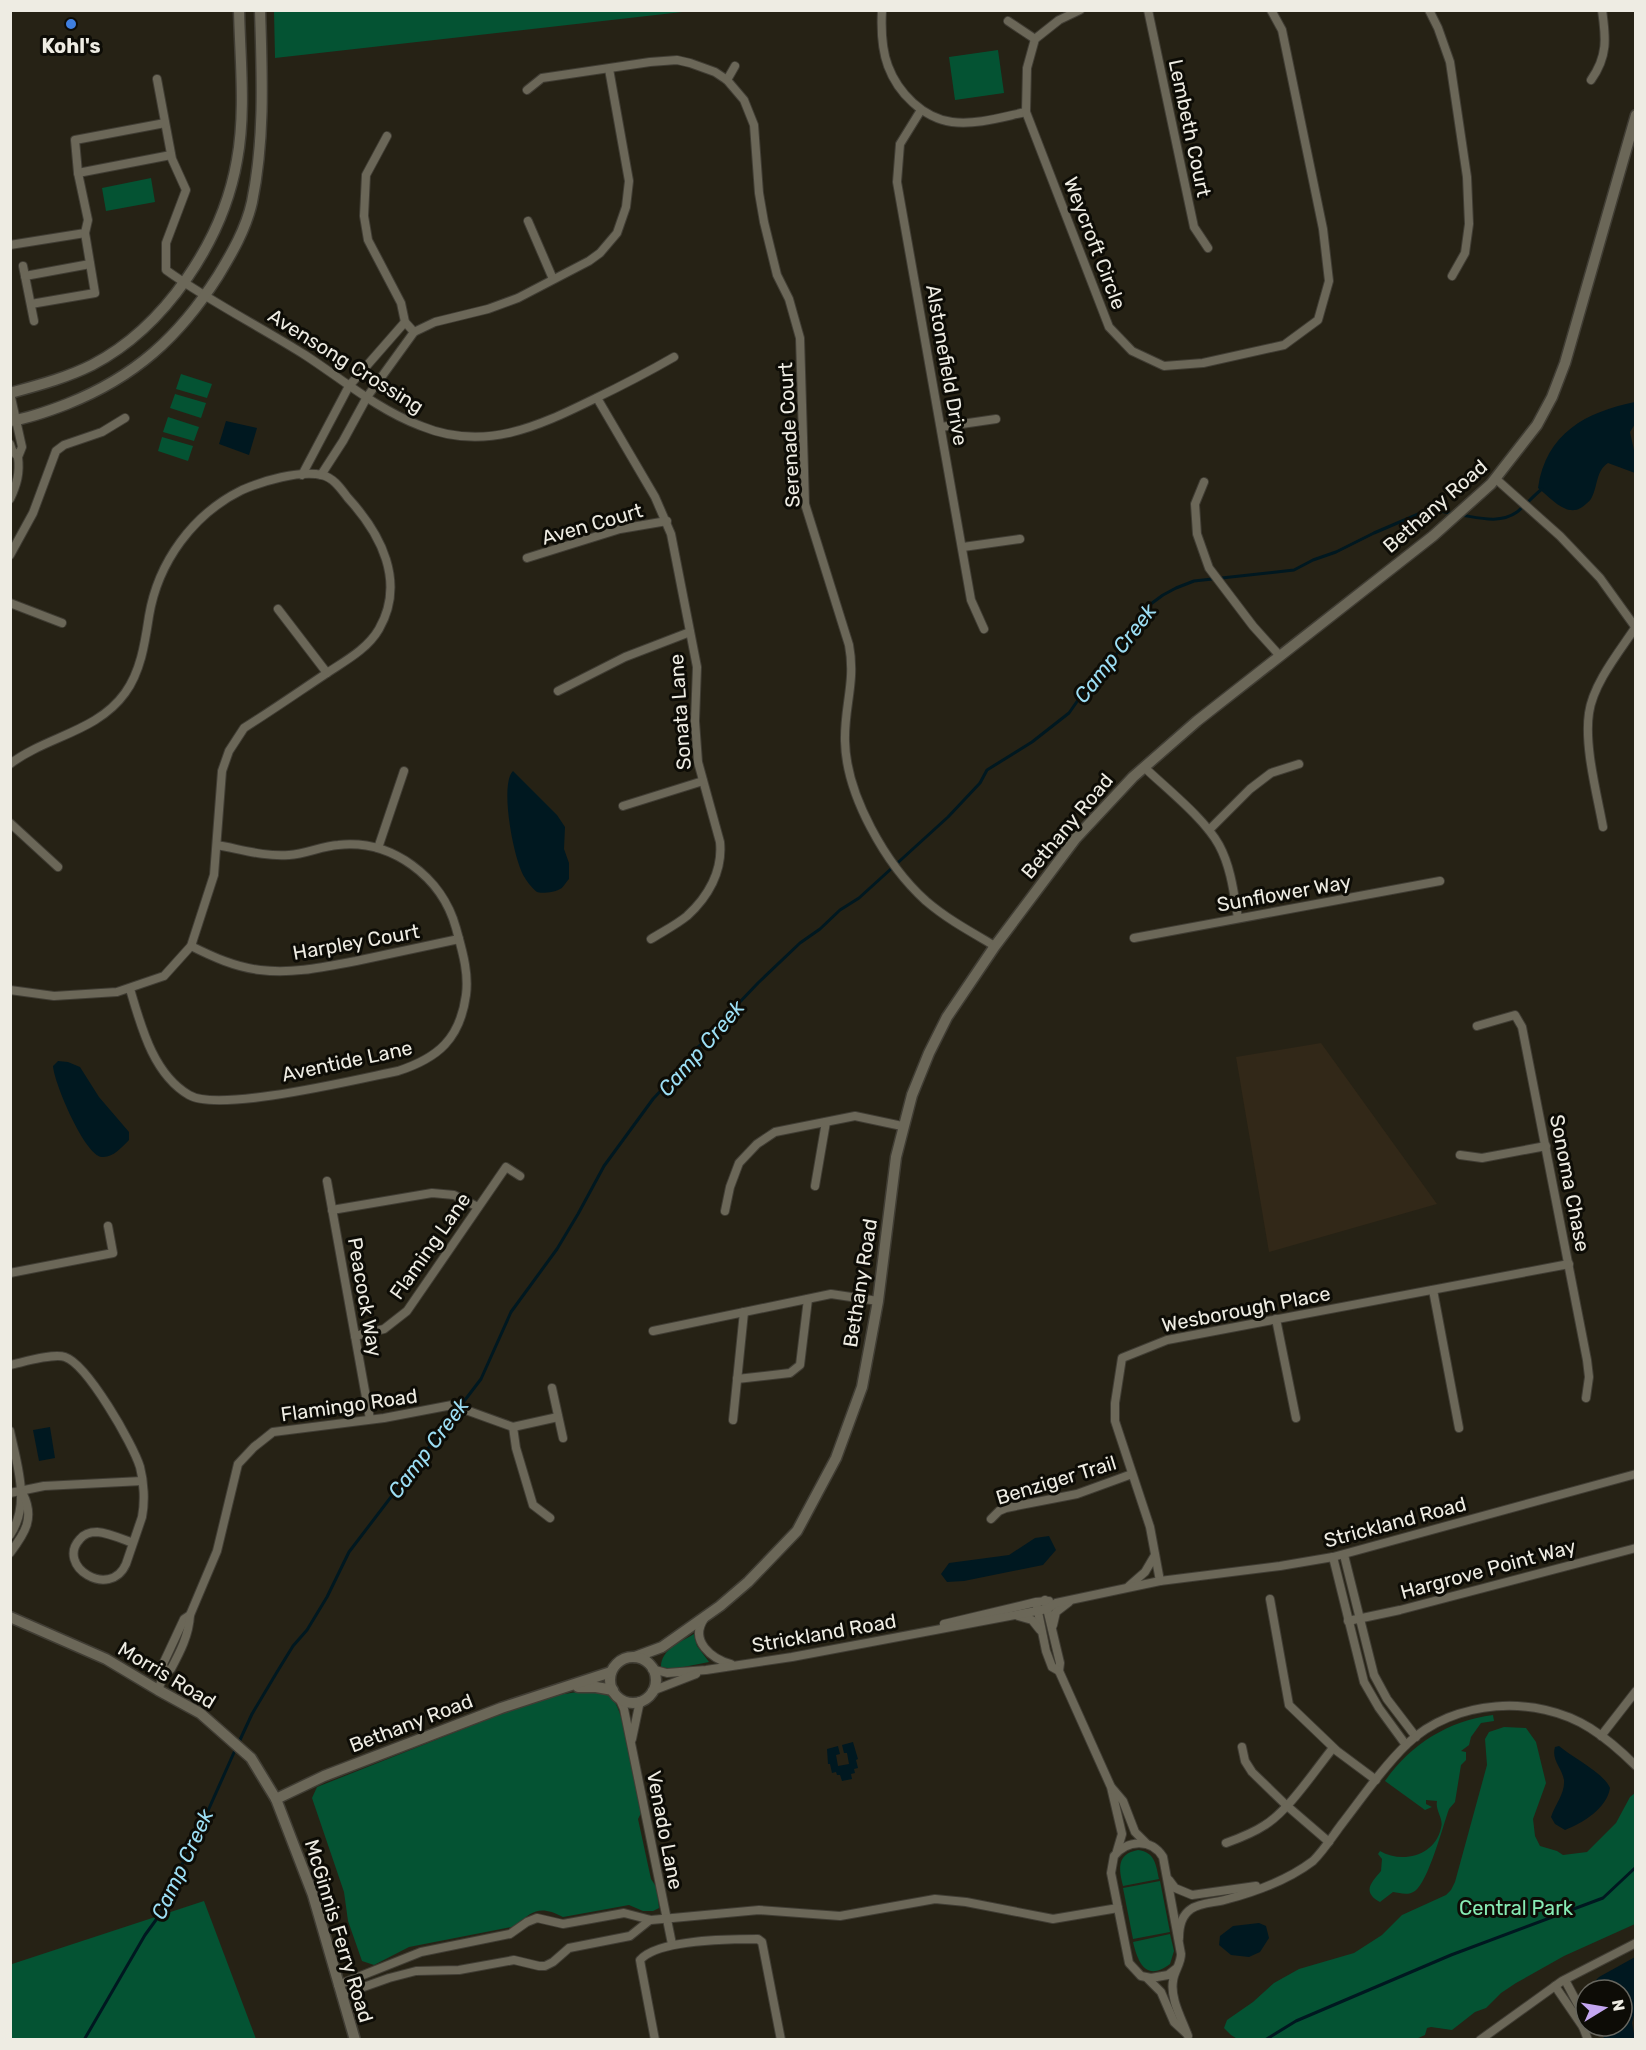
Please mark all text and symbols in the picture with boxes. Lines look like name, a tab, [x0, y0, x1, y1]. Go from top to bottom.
marker: Kohl's	[64, 17, 78, 31]
place label: Kohl's	[41, 34, 101, 58]
street label: Lembeth Court	[1164, 57, 1216, 199]
street label: Weycroft Circle	[1059, 173, 1131, 313]
street label: Alstonefield Drive	[921, 283, 973, 447]
street label: Avensong Crossing	[264, 303, 428, 419]
street label: Serenade Court	[773, 361, 805, 508]
street label: Bethany Road	[1378, 454, 1492, 558]
street label: Aven Court	[539, 498, 645, 550]
water label: Camp Creek	[1069, 598, 1162, 708]
street label: Sonata Lane	[664, 653, 696, 771]
street label: Bethany Road	[1016, 768, 1118, 884]
street label: Sunflower Way	[1215, 869, 1353, 917]
street label: Harpley Court	[291, 919, 421, 965]
water label: Camp Creek	[653, 994, 750, 1101]
street label: Aventide Lane	[279, 1035, 415, 1087]
street label: Sonoma Chase	[1545, 1112, 1595, 1254]
street label: Flaming Lane	[384, 1188, 476, 1304]
street label: Bethany Road	[838, 1217, 882, 1349]
street label: Peacock Way	[343, 1236, 387, 1358]
street label: Wesborough Place	[1160, 1281, 1332, 1337]
street label: Flamingo Road	[279, 1384, 419, 1426]
water label: Camp Creek	[382, 1392, 474, 1503]
street label: Benziger Trail	[993, 1450, 1119, 1510]
street label: Strickland Road	[1321, 1491, 1469, 1553]
street label: Hargrove Point Way	[1398, 1534, 1578, 1604]
street label: Strickland Road	[750, 1608, 898, 1658]
street label: Morris Road	[114, 1636, 220, 1714]
street label: Bethany Road	[346, 1688, 476, 1758]
street label: Venado Lane	[642, 1769, 688, 1891]
water label: Camp Creek	[146, 1804, 219, 1923]
street label: McGinnis Ferry Road	[300, 1837, 378, 2025]
park label: Central Park	[1459, 1896, 1574, 1920]
north arrow	[1574, 1978, 1634, 2038]
text: N	[1608, 1998, 1629, 2013]

